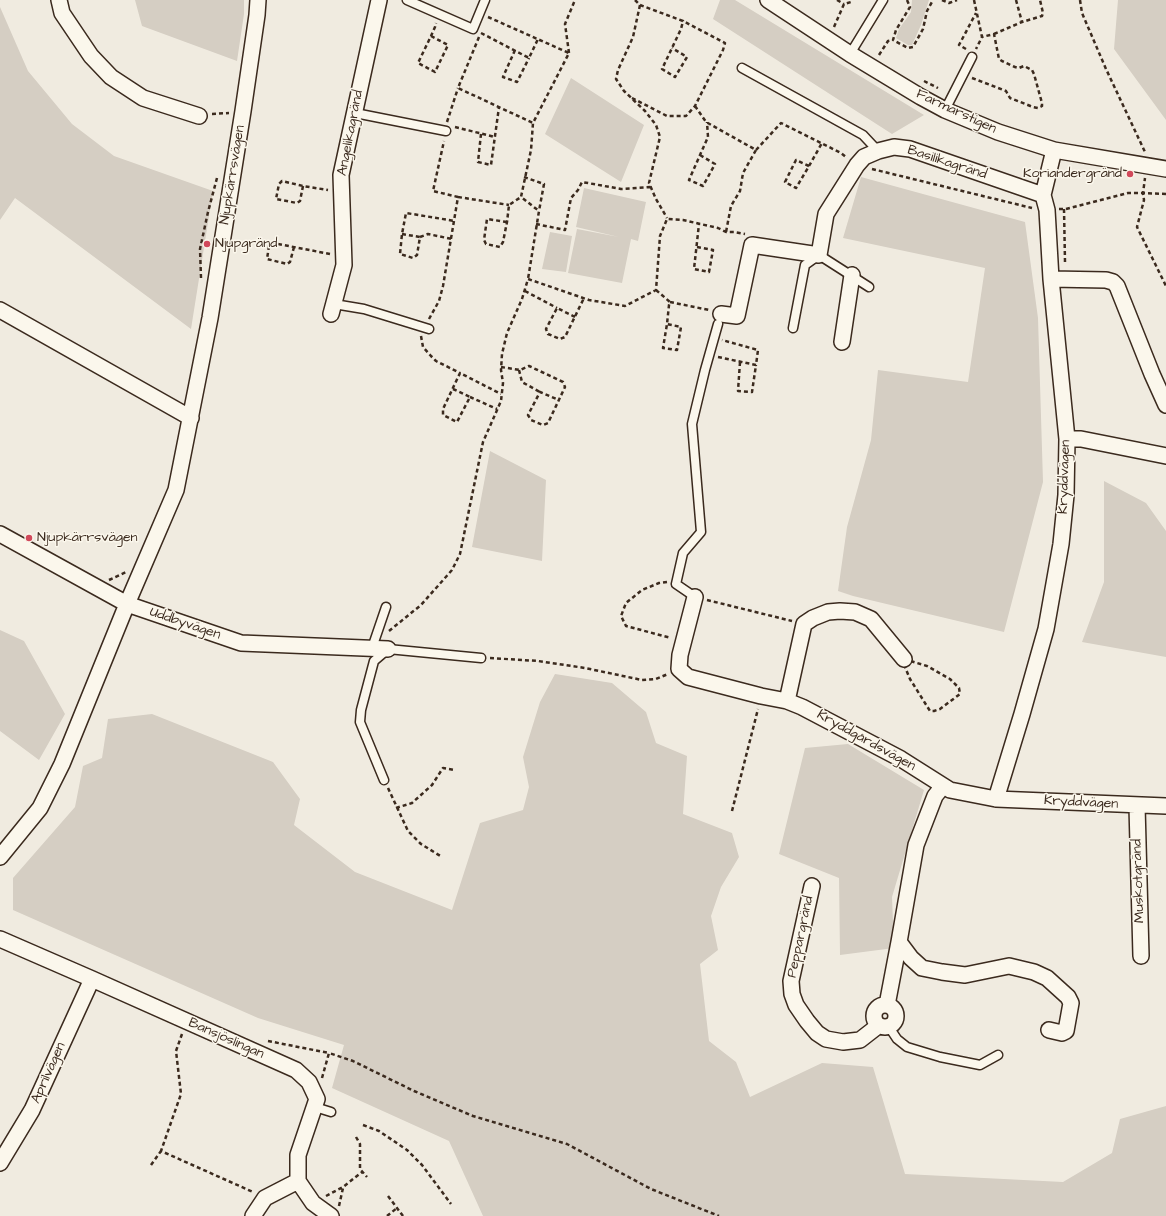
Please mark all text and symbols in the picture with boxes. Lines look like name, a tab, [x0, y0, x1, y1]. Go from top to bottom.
street label: Farmarstigen	[913, 86, 999, 138]
street label: Angelikagränd	[334, 89, 368, 177]
street label: Njupkärrsvägen	[217, 124, 249, 226]
street label: Basilikagränd	[905, 142, 989, 184]
place label: Koriandergränd	[1023, 166, 1122, 182]
marker: Koriandergränd	[1125, 169, 1135, 179]
place label: Njupgränd	[215, 236, 277, 252]
marker: Njupgränd	[202, 239, 212, 249]
street label: Kryddvägen	[1055, 440, 1075, 514]
place label: Njupkärrsvägen	[37, 530, 138, 546]
marker: Njupkärrsvägen	[24, 533, 34, 543]
street label: Uddbyvägen	[147, 604, 223, 644]
street label: Kryddgårdsvägen	[814, 707, 918, 775]
street label: Kryddvägen	[1043, 793, 1119, 813]
street label: Muskotgränd	[1129, 839, 1149, 923]
street label: Peppargränd	[784, 895, 818, 979]
street label: Bansjöslingan	[186, 1015, 266, 1063]
street label: Aprilvägen	[28, 1040, 70, 1106]

